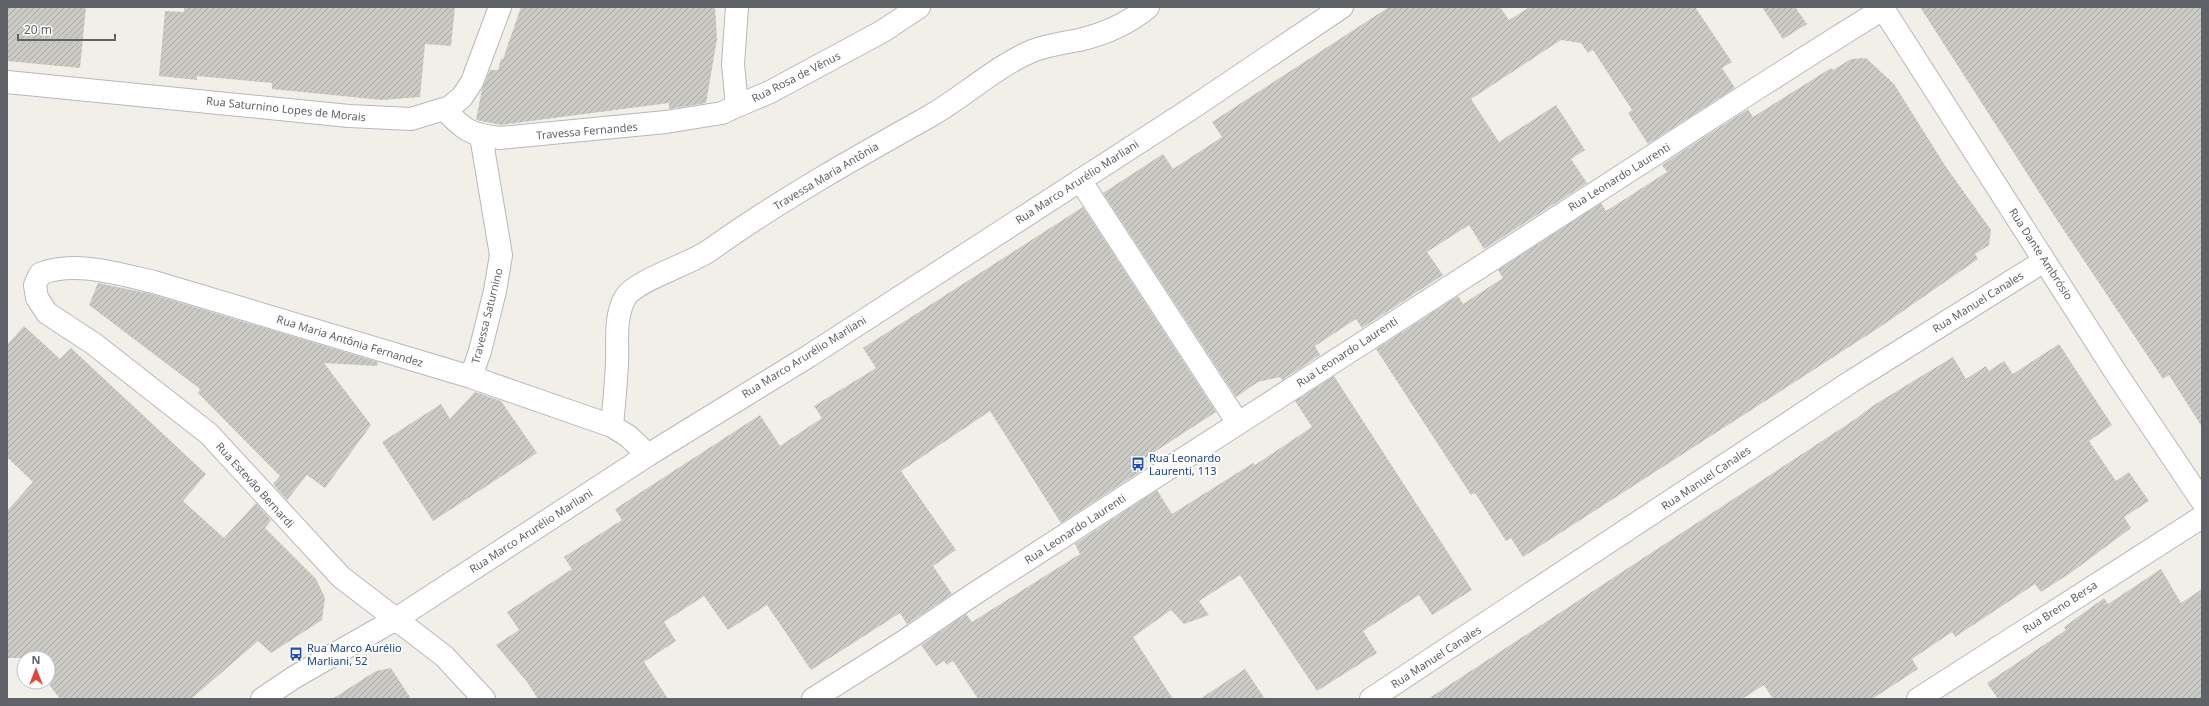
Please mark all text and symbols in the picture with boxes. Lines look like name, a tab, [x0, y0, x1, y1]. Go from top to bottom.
scale bar	[18, 16, 115, 42]
text: 20 m	[24, 21, 52, 38]
street label: Rua Rosa de Vênus	[749, 48, 843, 105]
street label: Rua Saturnino Lopes de Morais	[205, 93, 367, 124]
street label: Travessa Fernandes	[536, 119, 638, 142]
street label: Rua Marco Arurélio Marliani	[1012, 136, 1141, 227]
street label: Travessa Maria Antônia	[770, 138, 881, 213]
street label: Rua Leonardo Laurenti	[1565, 139, 1673, 214]
street label: Rua Dante Ambrósio	[2006, 205, 2077, 303]
street label: Travessa Saturnino	[467, 266, 506, 365]
street label: Rua Manuel Canales	[1929, 267, 2026, 336]
street label: Rua Maria Antônia Fernandez	[275, 311, 425, 370]
street label: Rua Marco Arurélio Marliani	[739, 312, 869, 401]
street label: Rua Leonardo Laurenti	[1293, 313, 1400, 390]
street label: Rua Estevão Bernardi	[213, 439, 298, 531]
street label: Rua Manuel Canales	[1658, 442, 1753, 513]
place label: Rua Leonardo Laurenti, 113	[1149, 450, 1221, 478]
bus stop icon: Rua Leonardo Laurenti, 113	[1130, 456, 1146, 472]
street label: Rua Marco Arurélio Marliani	[466, 485, 595, 576]
street label: Rua Leonardo Laurenti	[1021, 490, 1128, 567]
street label: Rua Breno Bersa	[2020, 577, 2100, 636]
street label: Rua Manuel Canales	[1388, 622, 1484, 691]
place label: Rua Marco Aurélio Marliani, 52	[307, 640, 402, 668]
bus stop icon: Rua Marco Aurélio Marliani, 52	[288, 646, 304, 662]
north arrow	[16, 650, 56, 690]
text: N	[32, 652, 40, 667]

